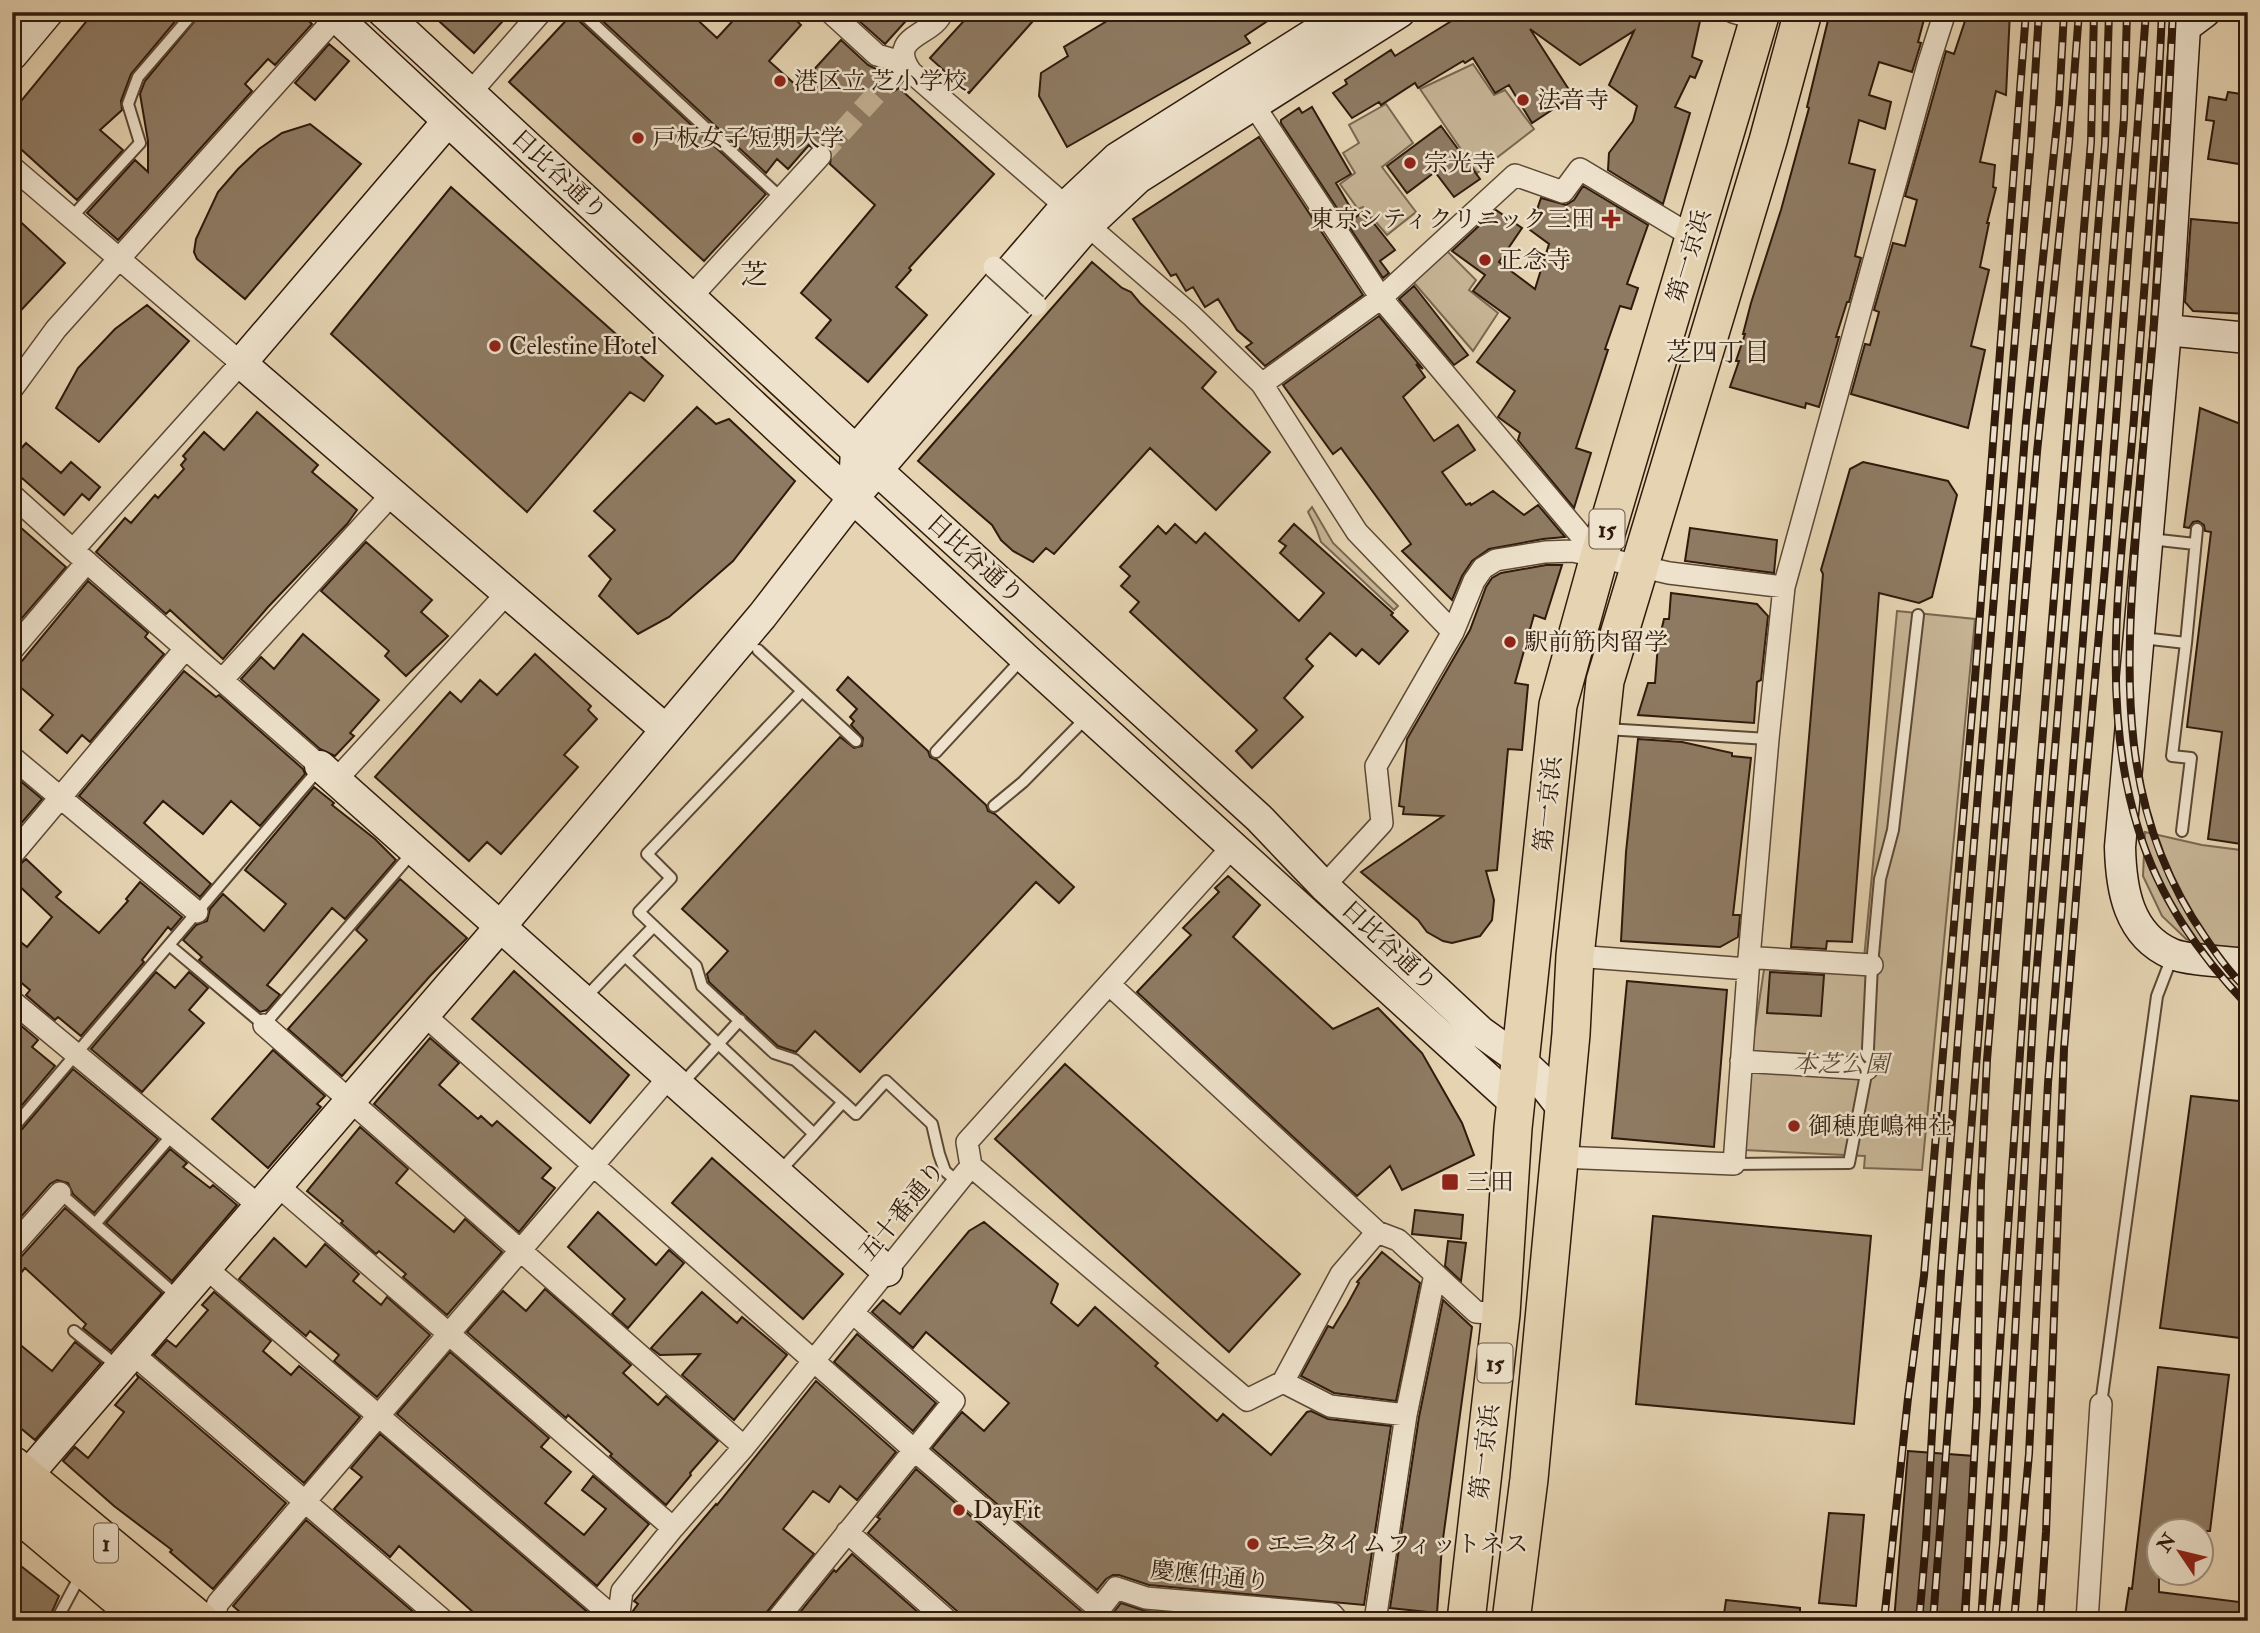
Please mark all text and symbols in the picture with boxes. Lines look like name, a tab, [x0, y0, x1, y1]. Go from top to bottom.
place label: 港区立 芝小学校	[794, 66, 967, 97]
marker: 港区立 芝小学校	[772, 73, 788, 89]
place label: 法音寺	[1537, 85, 1609, 116]
marker: 法音寺	[1515, 92, 1531, 108]
street label: 日比谷通り	[505, 123, 613, 227]
place label: 戸板女子短期大学	[652, 123, 844, 154]
marker: 戸板女子短期大学	[630, 130, 646, 146]
place label: 宗光寺	[1424, 148, 1496, 179]
marker: 宗光寺	[1402, 155, 1418, 171]
place label: 東京シティクリニック三田	[1310, 204, 1595, 235]
street label: 第一京浜	[1660, 206, 1718, 306]
marker: 東京シティクリニック三田	[1601, 209, 1621, 229]
place label: 正念寺	[1499, 245, 1571, 276]
marker: 正念寺	[1477, 252, 1493, 268]
district label: 芝	[740, 258, 768, 293]
place label: Celestine Hotel	[509, 331, 657, 362]
district label: 芝四丁目	[1666, 337, 1770, 369]
marker: Celestine Hotel	[487, 338, 503, 354]
street label: 日比谷通り	[920, 507, 1030, 611]
road number: 15	[1590, 509, 1624, 548]
place label: 駅前筋肉留学	[1524, 627, 1668, 658]
marker: 駅前筋肉留学	[1502, 634, 1518, 650]
street label: 第一京浜	[1528, 755, 1568, 853]
street label: 日比谷通り	[1335, 894, 1443, 998]
park label: 本芝公園	[1793, 1049, 1893, 1080]
place label: 御穂鹿嶋神社	[1808, 1111, 1952, 1142]
marker: 御穂鹿嶋神社	[1786, 1118, 1802, 1134]
street label: 五十番通り	[852, 1155, 952, 1267]
place label: 三田	[1466, 1167, 1514, 1198]
marker: 三田	[1440, 1172, 1460, 1192]
road number: 15	[1478, 1344, 1512, 1382]
street label: 第一京浜	[1464, 1402, 1506, 1502]
place label: DayFit	[973, 1495, 1041, 1526]
marker: DayFit	[951, 1502, 967, 1518]
north arrow	[2144, 1518, 2214, 1588]
road number: 1	[94, 1524, 118, 1562]
text: N	[2152, 1528, 2182, 1557]
place label: エニタイムフィットネス	[1267, 1529, 1528, 1560]
marker: エニタイムフィットネス	[1245, 1536, 1261, 1552]
street label: 慶應仲通り	[1149, 1554, 1271, 1598]

